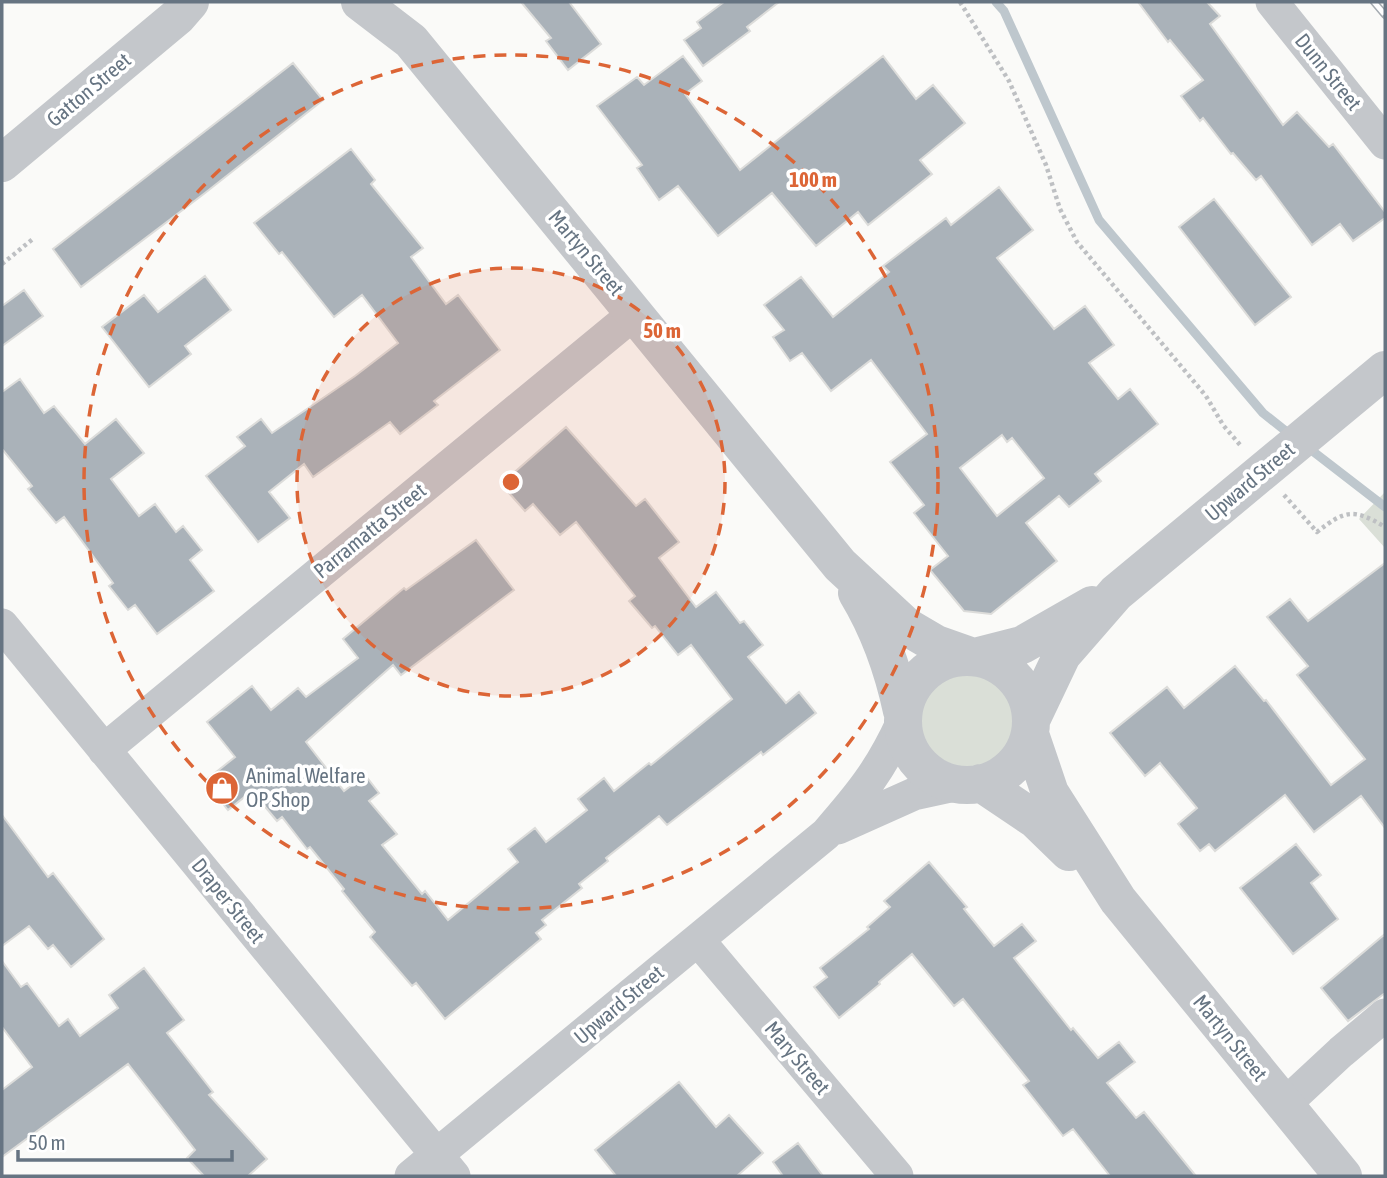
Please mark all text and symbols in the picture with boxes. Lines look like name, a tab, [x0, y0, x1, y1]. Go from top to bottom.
street label: Dunn Street	[1291, 28, 1367, 114]
street label: Gatton Street	[42, 47, 135, 131]
text: 100 m	[789, 167, 837, 191]
street label: Martyn Street	[544, 205, 629, 300]
text: 50 m	[643, 318, 681, 342]
street label: Upward Street	[1200, 437, 1299, 526]
centre of rings	[499, 470, 523, 494]
street label: Parramatta Street	[309, 478, 430, 583]
place label: Animal Welfare OP Shop	[246, 763, 366, 811]
shop icon: Animal Welfare OP Shop	[203, 769, 241, 807]
street label: Draper Street	[187, 853, 270, 948]
street label: Upward Street	[569, 960, 668, 1049]
street label: Martyn Street	[1189, 990, 1273, 1085]
street label: Mary Street	[760, 1016, 835, 1099]
scale bar	[18, 1118, 231, 1162]
text: 50 m	[28, 1130, 66, 1154]

